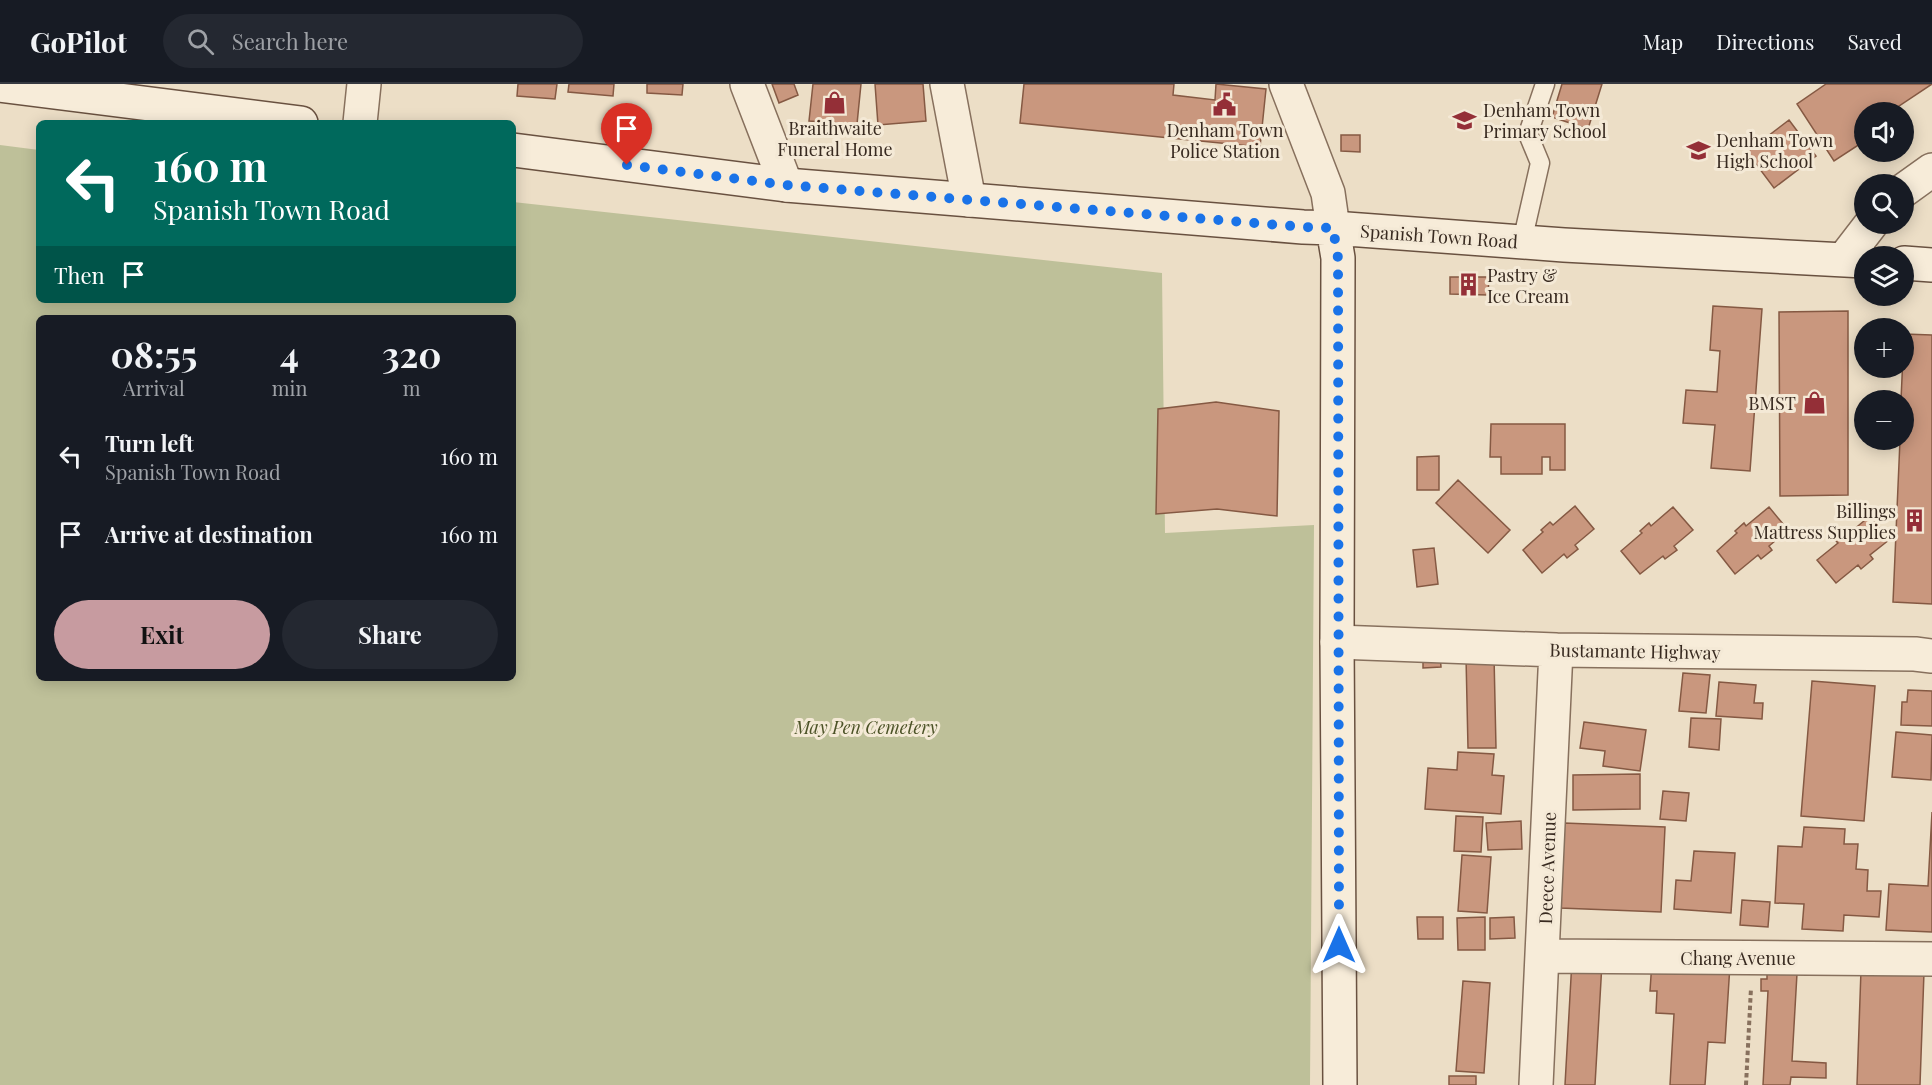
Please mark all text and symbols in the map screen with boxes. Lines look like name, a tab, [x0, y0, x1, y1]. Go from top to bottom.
search box	[163, 14, 583, 68]
text: GoPilot	[30, 23, 127, 60]
icon: search	[184, 25, 217, 58]
text: Search here	[232, 26, 348, 56]
text: Map	[1642, 27, 1683, 55]
text: Directions	[1716, 27, 1814, 55]
text: Saved	[1847, 27, 1902, 55]
shop icon: Braithwaite Funeral Home	[822, 89, 848, 115]
public building icon: Denham Town Police Station	[1212, 91, 1238, 117]
place label: Denham Town Primary School	[1483, 98, 1607, 143]
map controls	[1854, 102, 1914, 450]
button: sound	[1854, 102, 1914, 162]
pin	[601, 103, 652, 165]
school or university icon: Denham Town Primary School	[1452, 107, 1478, 133]
icon: arrive	[610, 112, 643, 145]
place label: Braithwaite Funeral Home	[777, 116, 893, 161]
place label: Denham Town Police Station	[1166, 118, 1284, 163]
place label: Denham Town High School	[1716, 128, 1833, 173]
text: 160 m	[153, 137, 268, 193]
school or university icon: Denham Town High School	[1685, 137, 1711, 163]
icon: left	[54, 144, 132, 222]
button: search	[1854, 174, 1914, 234]
text: Spanish Town Road	[153, 191, 390, 227]
street label: Spanish Town Road	[1359, 219, 1519, 254]
button: layers	[1854, 246, 1914, 306]
icon: arrive	[117, 258, 150, 291]
text: Then	[54, 260, 105, 290]
place label: Pastry & Ice Cream	[1487, 263, 1569, 308]
building icon: Pastry & Ice Cream	[1456, 272, 1482, 298]
button: +	[1854, 318, 1914, 378]
text: 08:55	[110, 329, 197, 377]
text: 4	[280, 329, 299, 377]
text: 320	[382, 329, 442, 377]
text: Arrival	[123, 374, 185, 401]
text: min	[272, 374, 307, 401]
text: m	[403, 374, 421, 401]
shop icon: BMST	[1801, 390, 1827, 416]
button: −	[1854, 390, 1914, 450]
place label: BMST	[1748, 391, 1796, 415]
text: Turn left	[105, 428, 194, 458]
icon: left	[54, 440, 87, 473]
text: 160 m	[440, 441, 498, 471]
text: Spanish Town Road	[105, 458, 281, 485]
place label: Billings Mattress Supplies	[1753, 499, 1896, 544]
building icon: Billings Mattress Supplies	[1901, 508, 1927, 534]
icon: arrive	[54, 518, 87, 551]
text: Arrive at destination	[105, 519, 313, 549]
text: 160 m	[440, 519, 498, 549]
button: Exit	[54, 600, 270, 669]
button: Share	[282, 600, 498, 669]
street label: Bustamante Highway	[1549, 638, 1721, 664]
park label: May Pen Cemetery	[793, 715, 938, 739]
street label: Deece Avenue	[1533, 811, 1561, 925]
position arrow	[1307, 913, 1371, 977]
street label: Chang Avenue	[1680, 946, 1796, 970]

